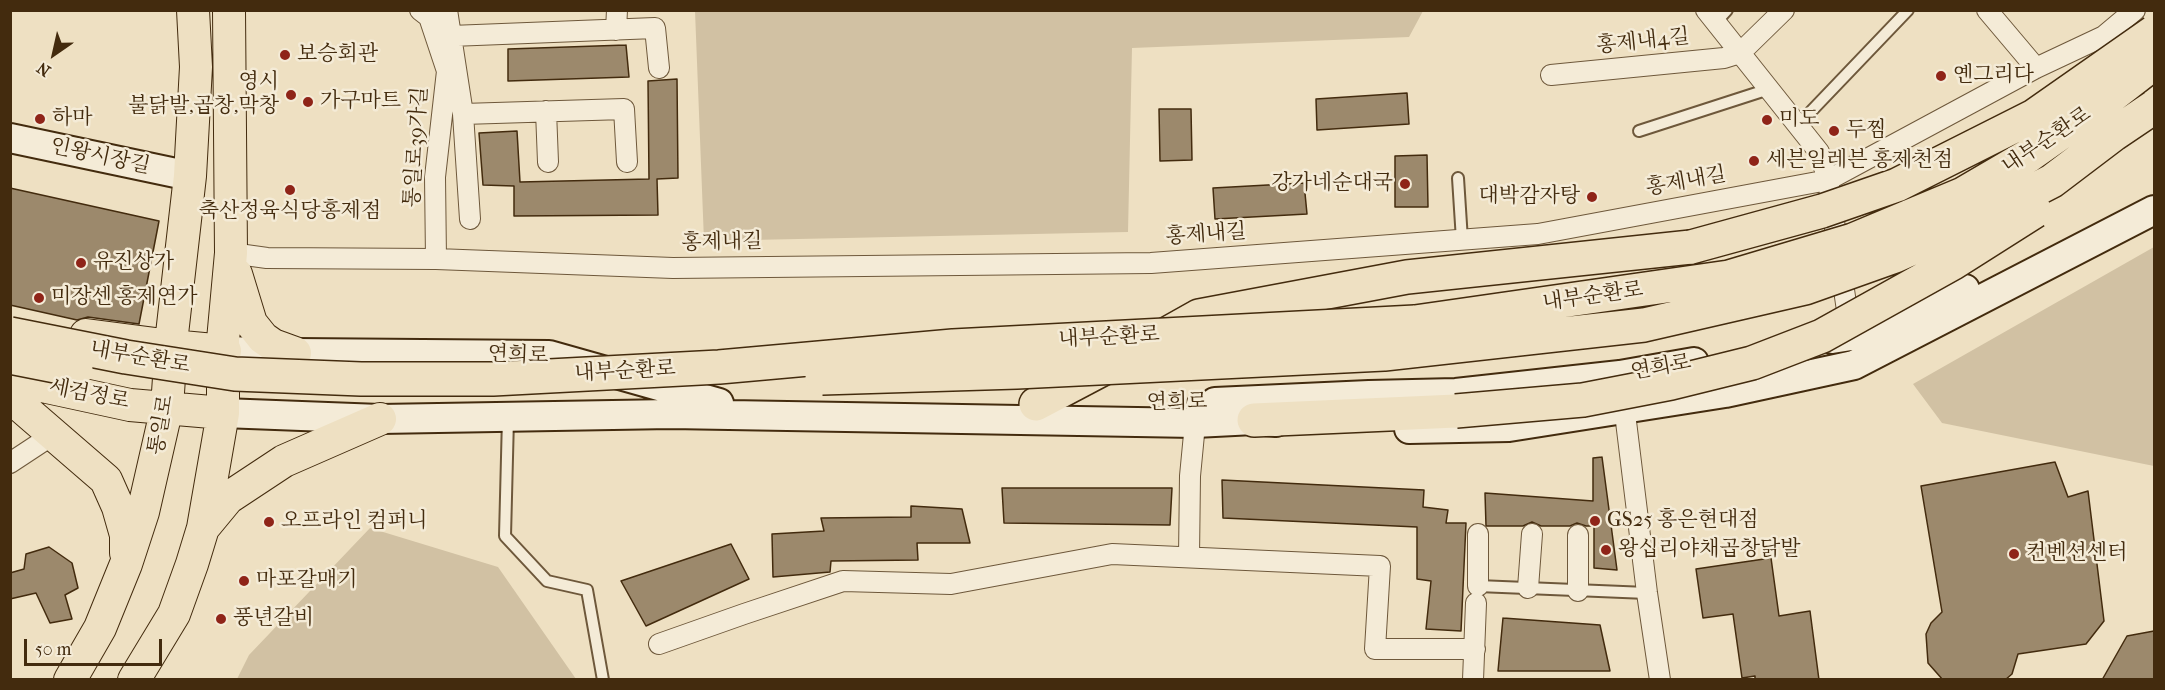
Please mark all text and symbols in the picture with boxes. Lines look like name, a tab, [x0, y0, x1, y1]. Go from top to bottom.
north arrow	[24, 24, 84, 84]
street label: 홍제내4길	[1595, 25, 1691, 59]
place label: 보승회관	[297, 42, 378, 68]
marker: 보승회관	[278, 48, 292, 62]
text: N	[33, 58, 54, 81]
place label: 옌그리다	[1953, 63, 2034, 89]
marker: 옌그리다	[1934, 69, 1948, 83]
place label: 영시 불닭발,곱창,막창	[128, 70, 279, 120]
street label: 통일로39가길	[400, 86, 434, 208]
marker: 영시 불닭발,곱창,막창	[284, 88, 298, 102]
place label: 가구마트	[320, 89, 401, 115]
marker: 가구마트	[301, 95, 315, 109]
street label: 내부순환로	[1998, 102, 2096, 180]
place label: 하마	[52, 106, 93, 132]
place label: 미도	[1779, 107, 1820, 133]
marker: 하마	[33, 112, 47, 126]
marker: 미도	[1760, 113, 1774, 127]
place label: 두찜	[1846, 118, 1887, 144]
marker: 두찜	[1827, 124, 1841, 138]
street label: 인왕시장길	[48, 134, 152, 180]
place label: 세븐일레븐 홍제천점	[1766, 148, 1953, 174]
marker: 세븐일레븐 홍제천점	[1747, 154, 1761, 168]
street label: 홍제내길	[1644, 163, 1728, 201]
place label: 강가네순대국	[1271, 171, 1393, 197]
marker: 강가네순대국	[1398, 177, 1412, 191]
marker: 축산정육식당홍제점	[283, 183, 297, 197]
place label: 대박감자탕	[1479, 184, 1580, 210]
marker: 대박감자탕	[1585, 190, 1599, 204]
place label: 축산정육식당홍제점	[199, 199, 381, 225]
street label: 홍제내길	[1165, 220, 1247, 250]
street label: 홍제내길	[681, 230, 763, 256]
place label: 유진상가	[93, 250, 174, 276]
marker: 유진상가	[74, 256, 88, 270]
street label: 내부순환로	[1541, 277, 1645, 317]
place label: 미장센 홍제연가	[51, 285, 198, 311]
marker: 미장센 홍제연가	[32, 291, 46, 305]
street label: 내부순환로	[1058, 323, 1160, 353]
street label: 내부순환로	[88, 337, 192, 379]
street label: 연희로	[487, 342, 549, 370]
street label: 연희로	[1629, 350, 1693, 386]
street label: 내부순환로	[574, 357, 676, 387]
street label: 세검정로	[47, 375, 131, 415]
street label: 연희로	[1146, 390, 1208, 416]
street label: 통일로	[144, 393, 180, 457]
place label: GS25 홍은현대점	[1607, 508, 1759, 534]
place label: 오프라인 컴퍼니	[281, 509, 428, 535]
marker: GS25 홍은현대점	[1588, 514, 1602, 528]
marker: 오프라인 컴퍼니	[262, 515, 276, 529]
place label: 왕십리야채곱창닭발	[1618, 537, 1801, 563]
place label: 컨벤션센터	[2026, 541, 2127, 567]
marker: 왕십리야채곱창닭발	[1599, 543, 1613, 557]
marker: 컨벤션센터	[2007, 547, 2021, 561]
place label: 마포갈매기	[256, 568, 357, 594]
marker: 마포갈매기	[237, 574, 251, 588]
place label: 풍년갈비	[233, 606, 314, 632]
marker: 풍년갈비	[214, 612, 228, 626]
scale bar	[27, 627, 165, 665]
text: 50 m	[35, 639, 71, 660]

